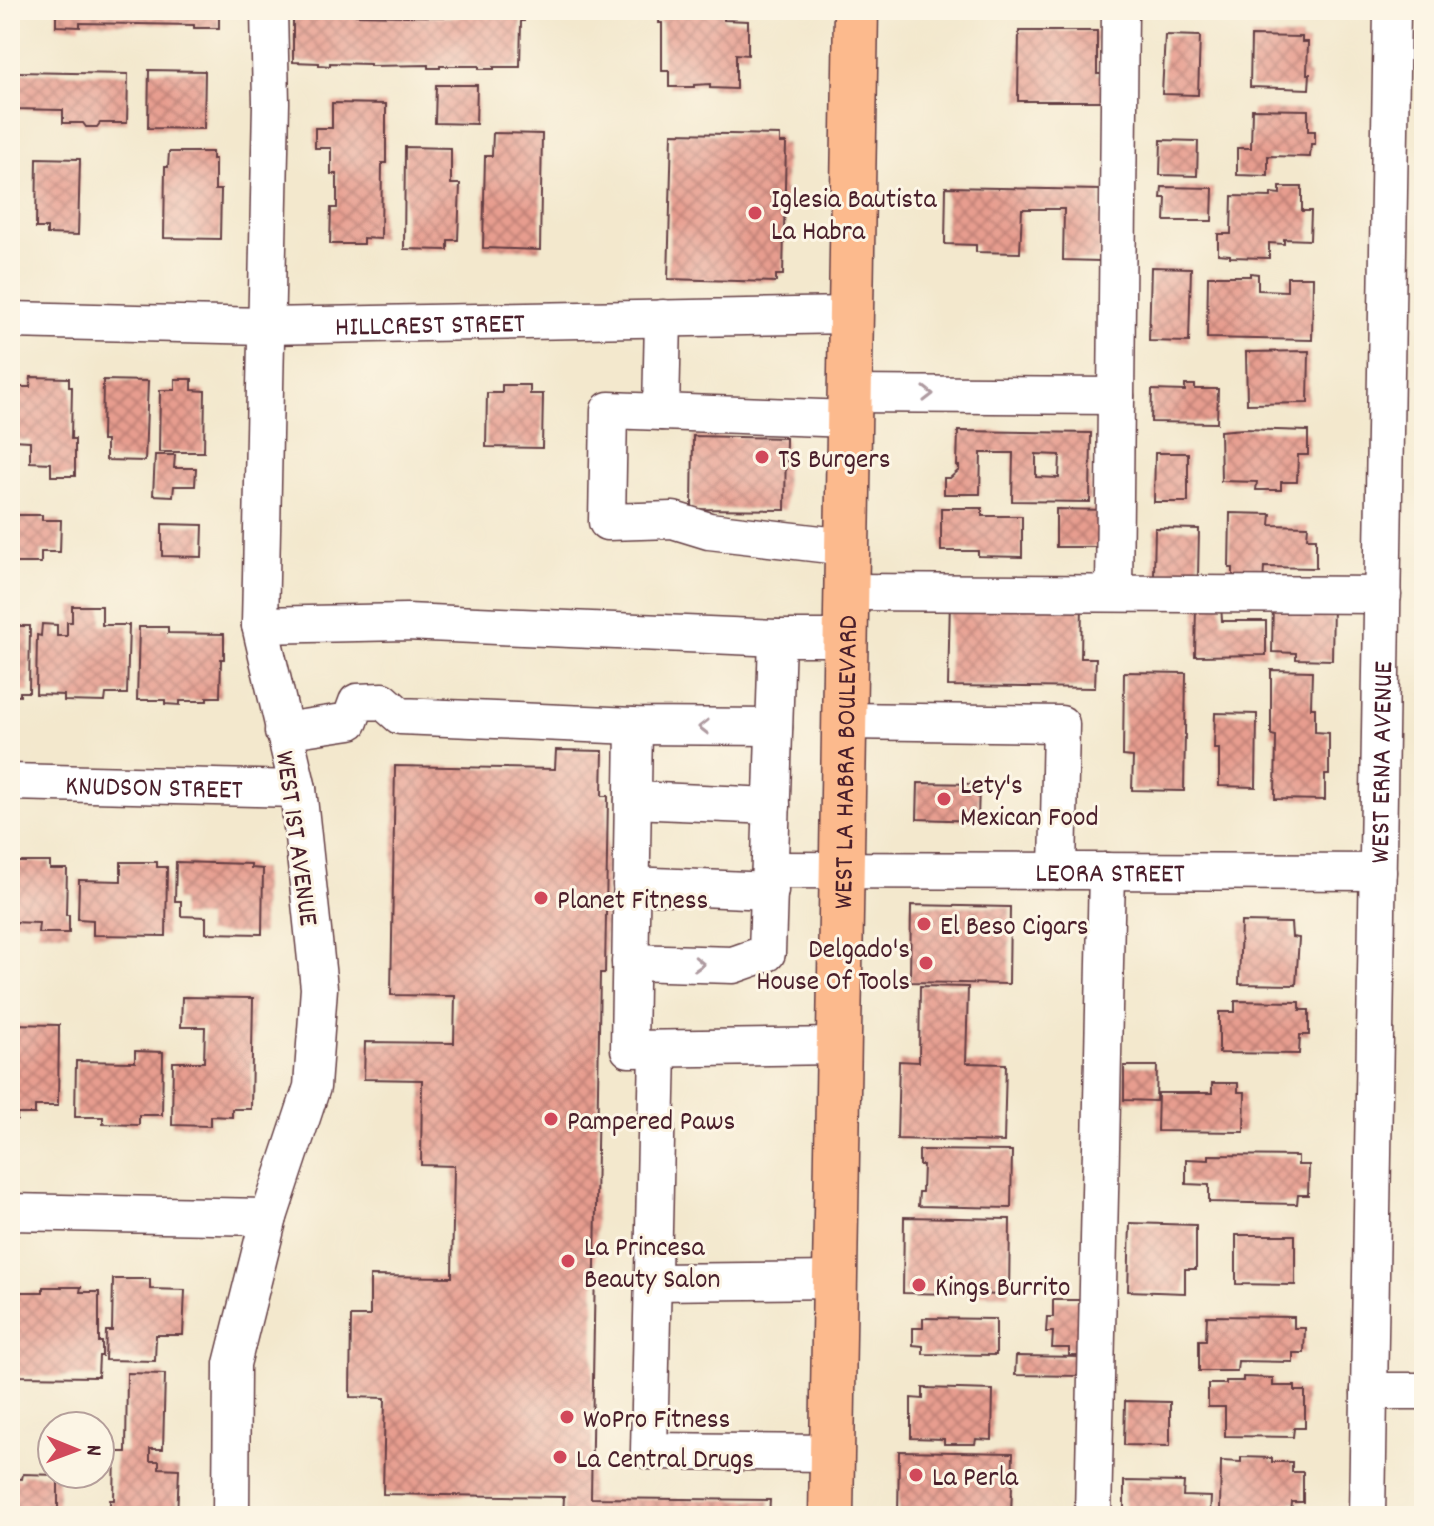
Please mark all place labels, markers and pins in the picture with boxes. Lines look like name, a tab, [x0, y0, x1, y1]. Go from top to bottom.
place label: Iglesia Bautista La Habra	[771, 182, 937, 254]
marker: Iglesia Bautista La Habra	[746, 204, 764, 222]
place label: TS Burgers	[778, 442, 890, 482]
marker: TS Burgers	[753, 448, 771, 466]
place label: Lety's Mexican Food	[960, 768, 1099, 840]
marker: Lety's Mexican Food	[935, 790, 953, 808]
place label: Planet Fitness	[557, 883, 708, 923]
marker: Planet Fitness	[532, 889, 550, 907]
place label: El Beso Cigars	[940, 909, 1089, 949]
marker: El Beso Cigars	[915, 915, 933, 933]
place label: Delgado's House Of Tools	[756, 932, 910, 1004]
marker: Delgado's House Of Tools	[917, 954, 935, 972]
place label: Pampered Paws	[567, 1104, 735, 1144]
marker: Pampered Paws	[542, 1110, 560, 1128]
place label: La Princesa Beauty Salon	[584, 1230, 720, 1302]
marker: La Princesa Beauty Salon	[559, 1252, 577, 1270]
place label: Kings Burrito	[935, 1270, 1071, 1310]
marker: Kings Burrito	[910, 1276, 928, 1294]
place label: WoPro Fitness	[583, 1402, 730, 1442]
marker: WoPro Fitness	[558, 1408, 576, 1426]
place label: La Central Drugs	[576, 1442, 754, 1482]
marker: La Central Drugs	[551, 1448, 569, 1466]
place label: La Perla	[932, 1460, 1019, 1500]
marker: La Perla	[907, 1466, 925, 1484]

